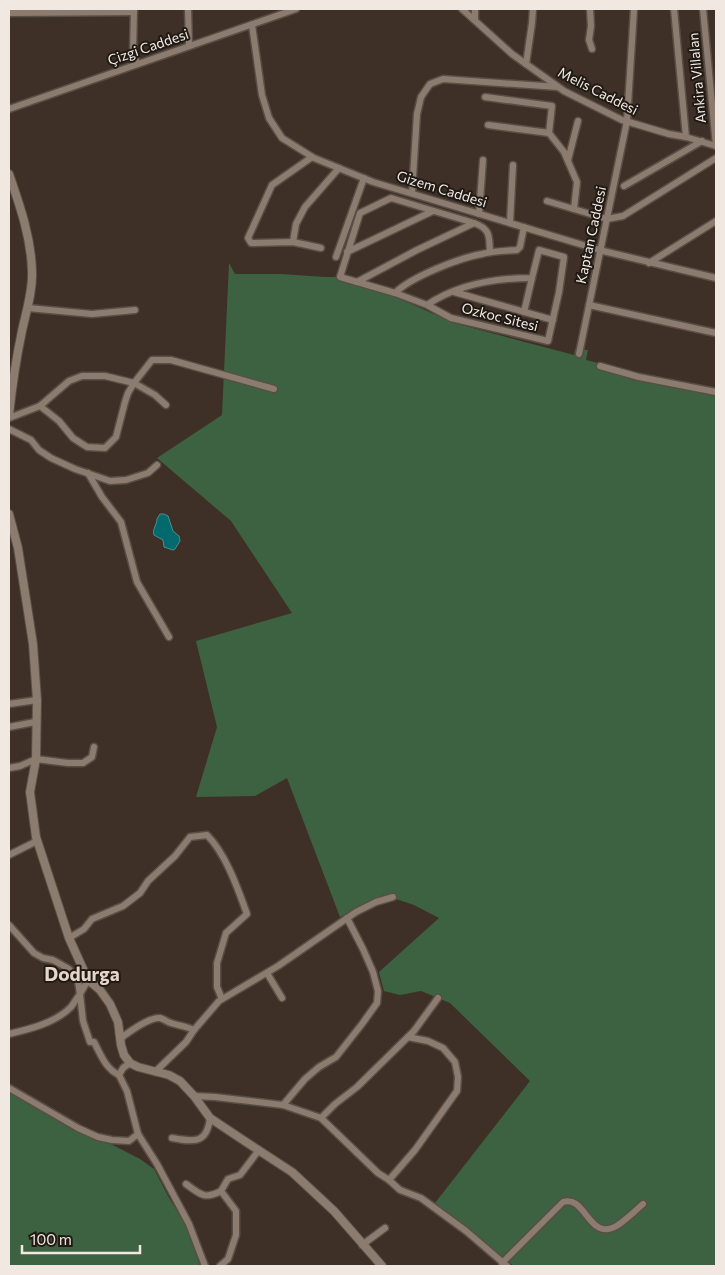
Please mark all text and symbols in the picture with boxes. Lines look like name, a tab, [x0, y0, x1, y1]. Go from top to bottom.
street label: Çizgi Caddesi	[105, 25, 191, 68]
street label: Ankira Villalan	[684, 32, 709, 124]
street label: Melis Caddesi	[555, 63, 641, 118]
street label: Gizem Caddesi	[395, 167, 489, 210]
street label: Kaptan Caddesi	[572, 185, 609, 285]
street label: Ozkoc Sitesi	[460, 299, 540, 334]
district label: Dodurga	[44, 962, 120, 985]
scale bar	[22, 1222, 140, 1254]
text: 100 m	[30, 1230, 72, 1248]

